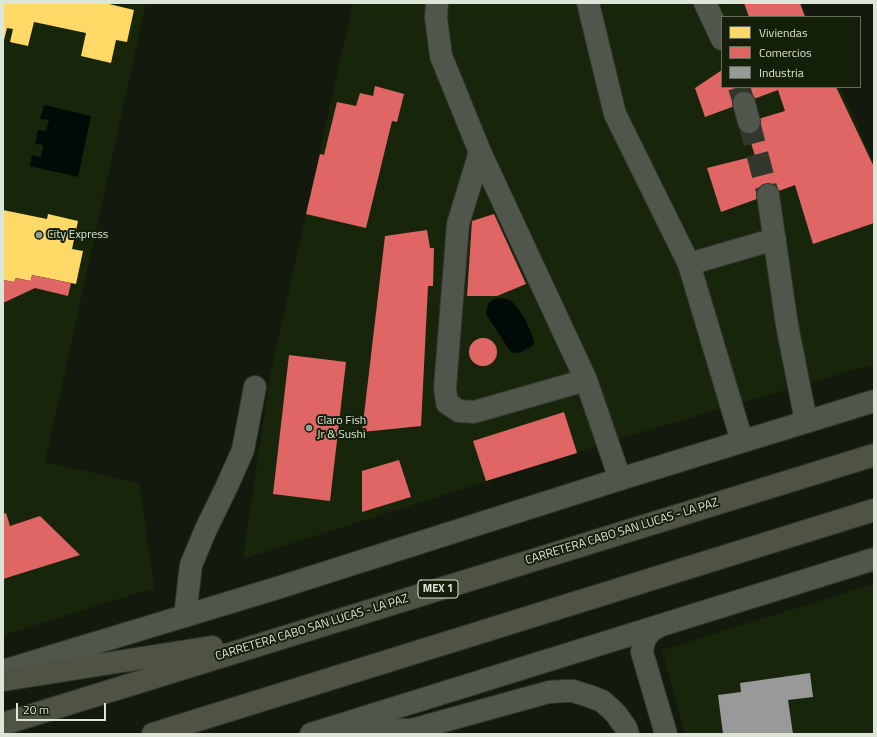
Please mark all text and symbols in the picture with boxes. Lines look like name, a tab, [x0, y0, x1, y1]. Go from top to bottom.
legend	[721, 16, 861, 88]
text: Viviendas	[759, 23, 807, 42]
text: Comercios	[759, 43, 812, 62]
text: Industria	[759, 63, 804, 82]
place label: City Express	[47, 228, 108, 242]
marker: City Express	[34, 230, 44, 240]
place label: Claro Fish Jr & Sushi	[317, 414, 366, 442]
marker: Claro Fish Jr & Sushi	[304, 423, 314, 433]
street label: CARRETERA CABO SAN LUCAS - LA PAZ	[524, 496, 720, 568]
road number: MEX 1	[418, 580, 458, 598]
street label: CARRETERA CABO SAN LUCAS - LA PAZ	[214, 592, 410, 664]
scale bar	[18, 695, 108, 721]
text: 20 m	[23, 700, 49, 719]

